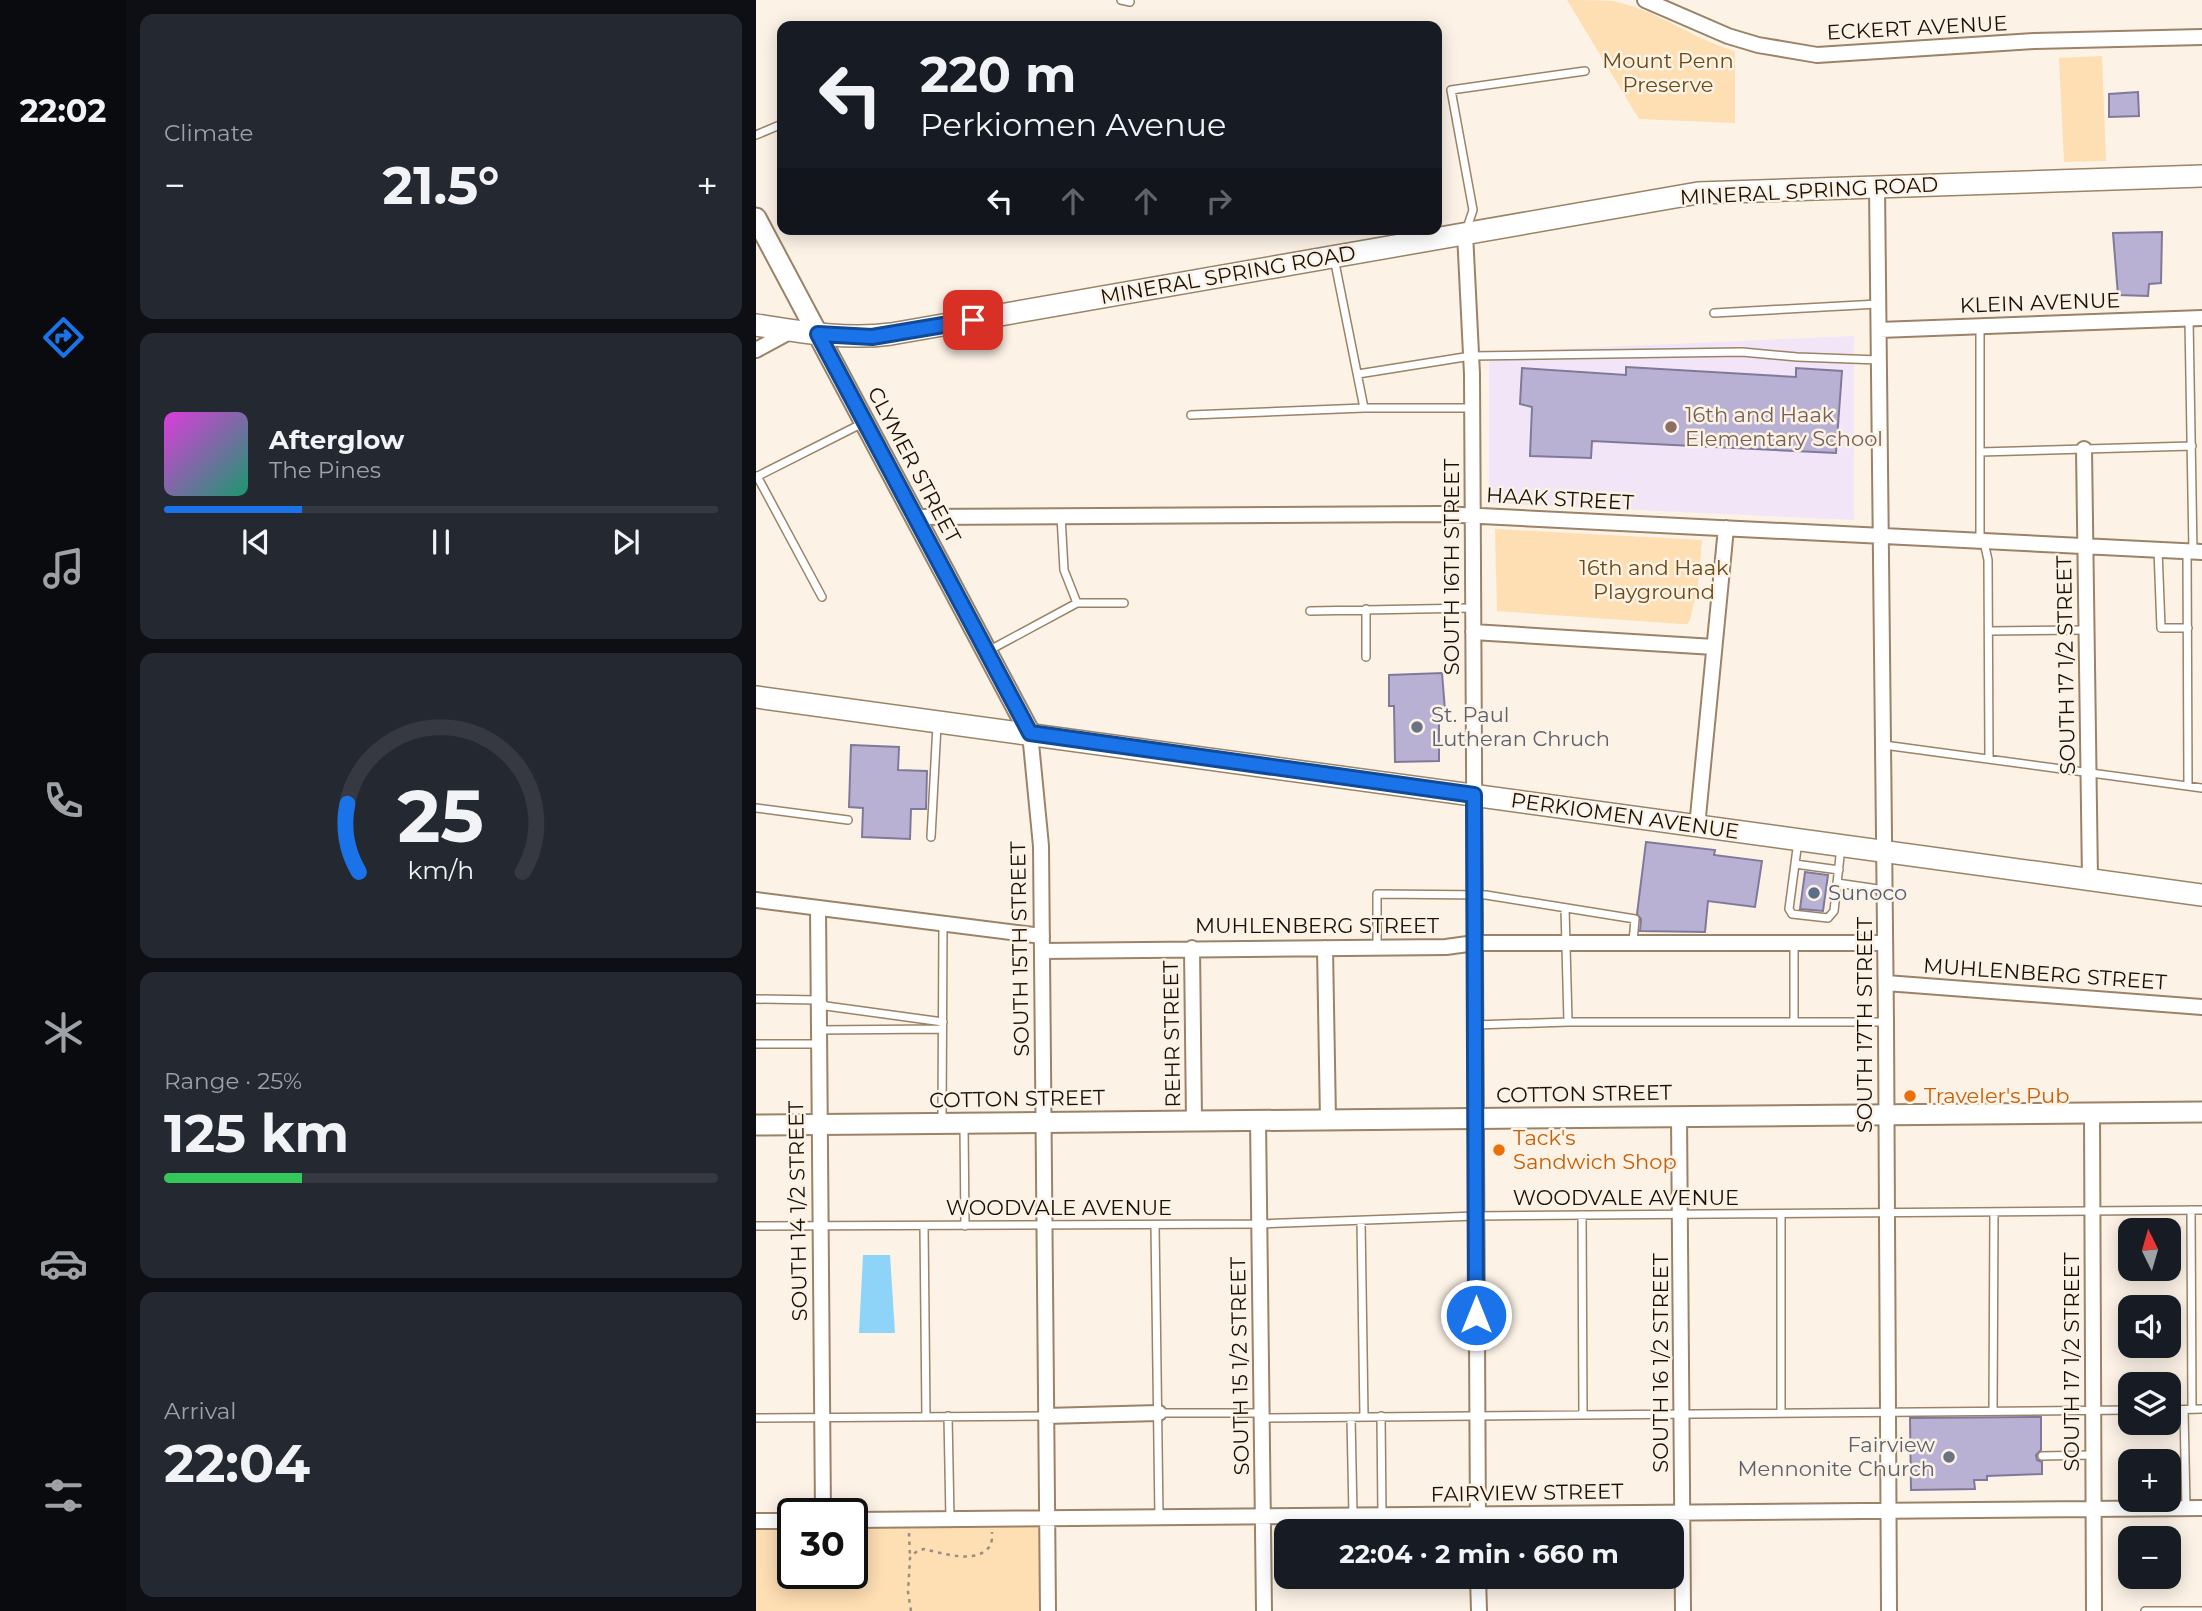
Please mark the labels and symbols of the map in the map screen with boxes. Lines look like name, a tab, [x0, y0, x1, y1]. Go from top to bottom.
street label: ECKERT AVENUE	[1826, 10, 2008, 45]
park label: Mount Penn Preserve	[1602, 48, 1734, 97]
street label: MINERAL SPRING ROAD	[1679, 171, 1939, 210]
street label: MINERAL SPRING ROAD	[1098, 240, 1357, 309]
street label: KLEIN AVENUE	[1959, 287, 2121, 318]
pin	[943, 290, 1003, 350]
street label: CLYMER STREET	[863, 382, 966, 547]
place label: 16th and Haak Elementary School	[1685, 402, 1883, 451]
marker: 16th and Haak Elementary School	[1663, 419, 1679, 435]
street label: SOUTH 16TH STREET	[1439, 459, 1464, 675]
street label: HAAK STREET	[1486, 482, 1635, 515]
park label: 16th and Haak Playground	[1579, 555, 1729, 604]
street label: SOUTH 17 1/2 STREET	[2051, 555, 2080, 775]
place label: St. Paul Lutheran Chruch	[1431, 702, 1610, 751]
marker: St. Paul Lutheran Chruch	[1409, 719, 1425, 735]
street label: PERKIOMEN AVENUE	[1509, 787, 1741, 844]
street label: SOUTH 15TH STREET	[1005, 841, 1034, 1057]
place label: Sunoco	[1828, 880, 1907, 905]
marker: Sunoco	[1806, 885, 1822, 901]
street label: MUHLENBERG STREET	[1195, 913, 1439, 938]
street label: SOUTH 17TH STREET	[1852, 917, 1877, 1133]
street label: MUHLENBERG STREET	[1922, 953, 2168, 994]
street label: REHR STREET	[1158, 960, 1185, 1108]
street label: COTTON STREET	[1496, 1079, 1672, 1108]
place label: Traveler's Pub	[1924, 1083, 2069, 1108]
street label: COTTON STREET	[929, 1084, 1105, 1113]
marker: Traveler's Pub	[1902, 1088, 1918, 1104]
street label: SOUTH 14 1/2 STREET	[783, 1101, 812, 1322]
place label: Tack's Sandwich Shop	[1513, 1125, 1677, 1174]
marker: Tack's Sandwich Shop	[1491, 1142, 1507, 1158]
street label: WOODVALE AVENUE	[1513, 1185, 1739, 1210]
street label: WOODVALE AVENUE	[946, 1195, 1172, 1220]
north arrow	[2118, 1218, 2180, 1281]
street label: SOUTH 17 1/2 STREET	[2059, 1252, 2084, 1472]
street label: SOUTH 16 1/2 STREET	[1648, 1253, 1673, 1473]
street label: SOUTH 15 1/2 STREET	[1225, 1256, 1254, 1476]
position arrow	[1439, 1278, 1513, 1352]
place label: Fairview Mennonite Church	[1738, 1432, 1936, 1481]
marker: Fairview Mennonite Church	[1941, 1449, 1957, 1465]
street label: FAIRVIEW STREET	[1430, 1478, 1624, 1507]
speed limit sign: 30	[777, 1498, 868, 1589]

